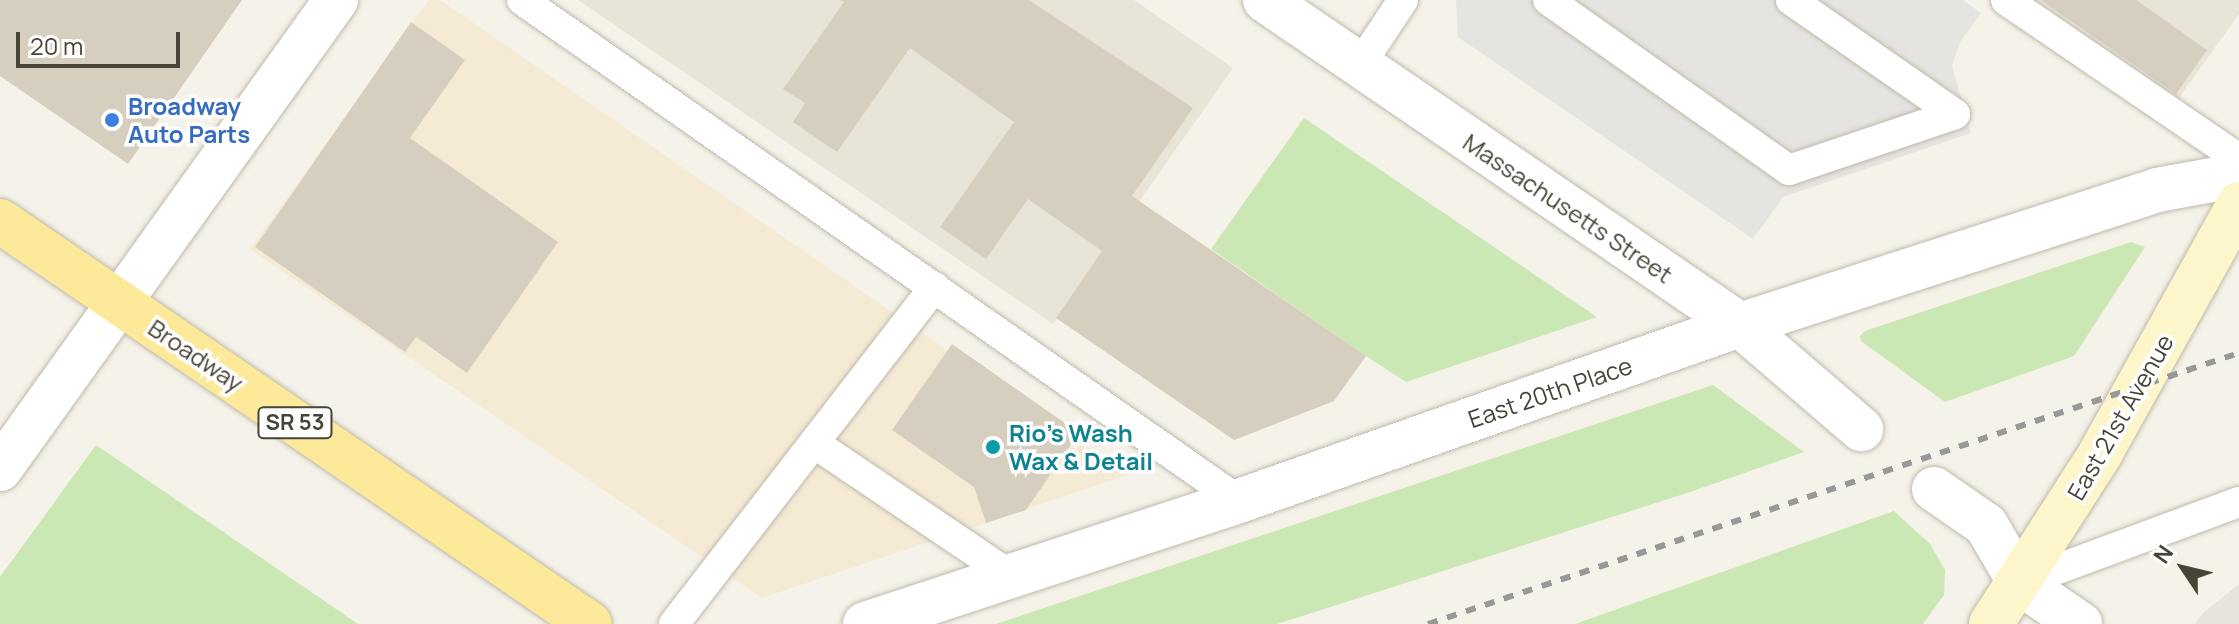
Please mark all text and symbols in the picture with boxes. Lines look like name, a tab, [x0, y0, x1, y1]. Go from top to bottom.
scale bar	[20, 16, 184, 66]
text: 20 m	[30, 29, 83, 62]
place label: Broadway Auto Parts	[128, 92, 250, 148]
marker: Broadway Auto Parts	[103, 111, 121, 129]
street label: Massachusetts Street	[1458, 127, 1678, 289]
street label: Broadway	[143, 313, 249, 397]
street label: East 21st Avenue	[2061, 329, 2179, 505]
street label: East 20th Place	[1464, 350, 1636, 434]
road number: SR 53	[257, 405, 333, 441]
place label: Rio's Wash Wax & Detail	[1009, 419, 1153, 475]
marker: Rio's Wash Wax & Detail	[984, 438, 1002, 456]
north arrow	[2143, 528, 2223, 608]
text: N	[2147, 539, 2180, 569]

